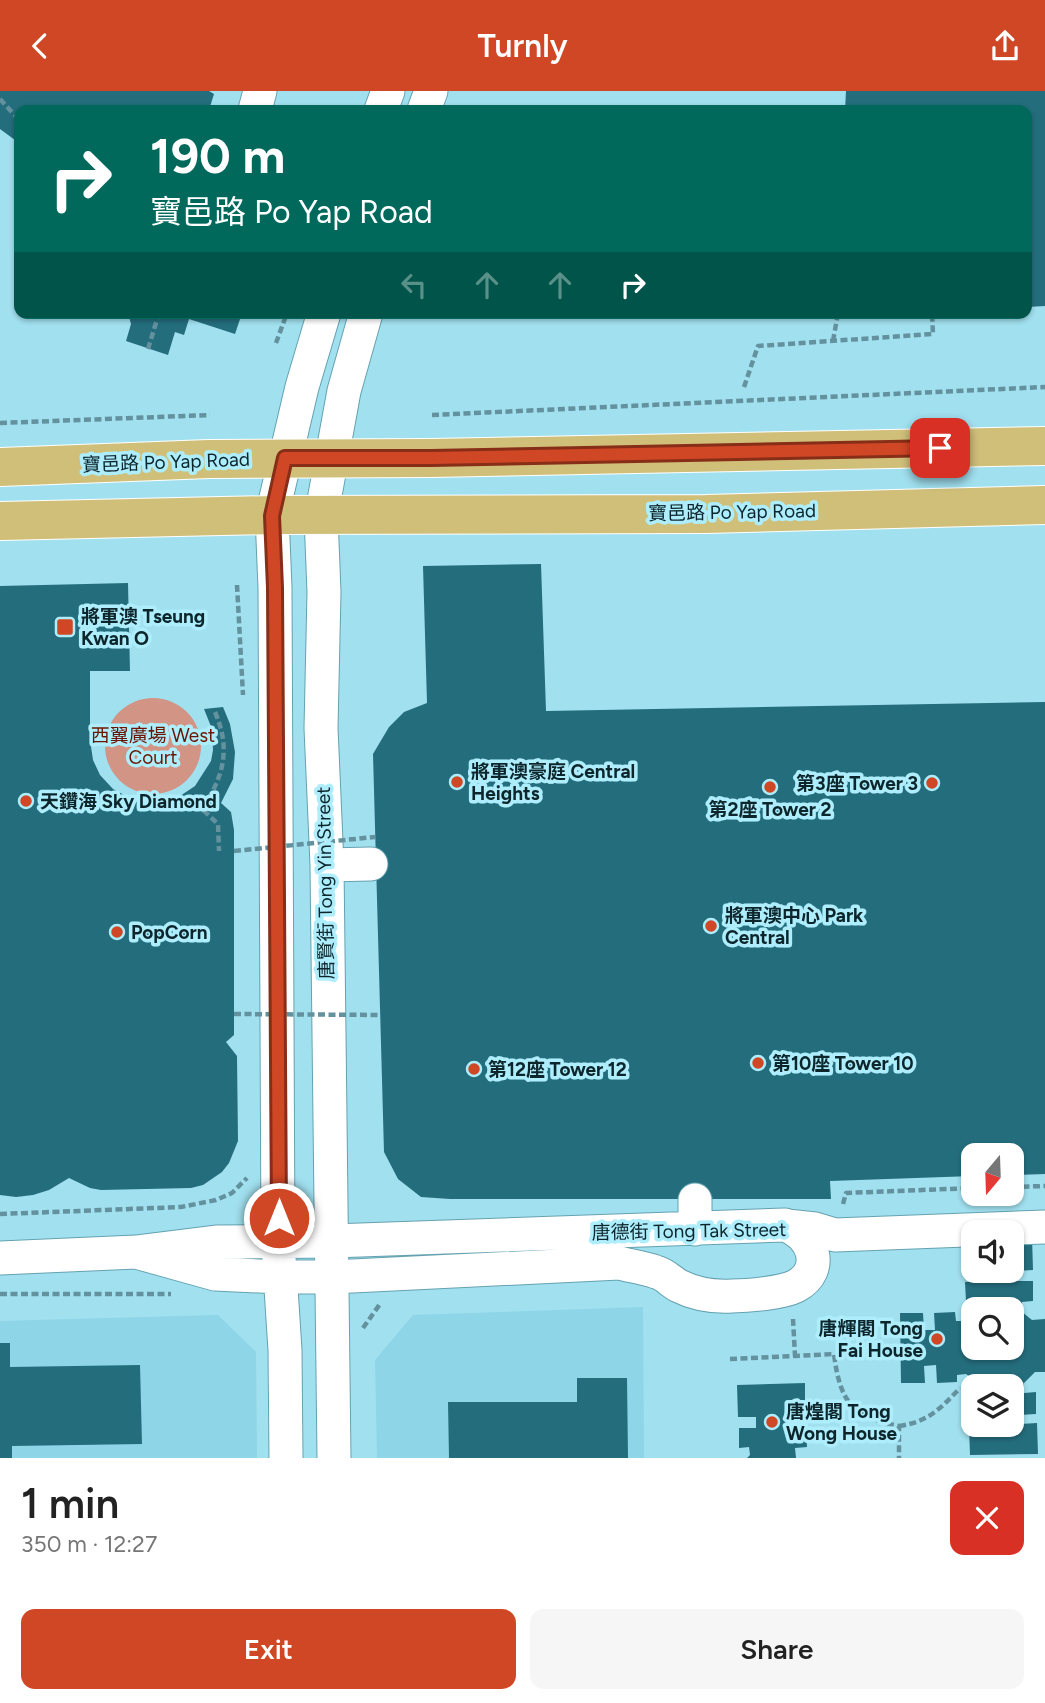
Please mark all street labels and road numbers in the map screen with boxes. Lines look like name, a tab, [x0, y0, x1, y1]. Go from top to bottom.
street label: 寶邑路 Po Yap Road	[82, 448, 250, 476]
street label: 寶邑路 Po Yap Road	[648, 499, 816, 525]
street label: 唐賢街 Tong Yin Street	[312, 786, 338, 980]
street label: 唐德街 Tong Tak Street	[592, 1218, 786, 1244]

